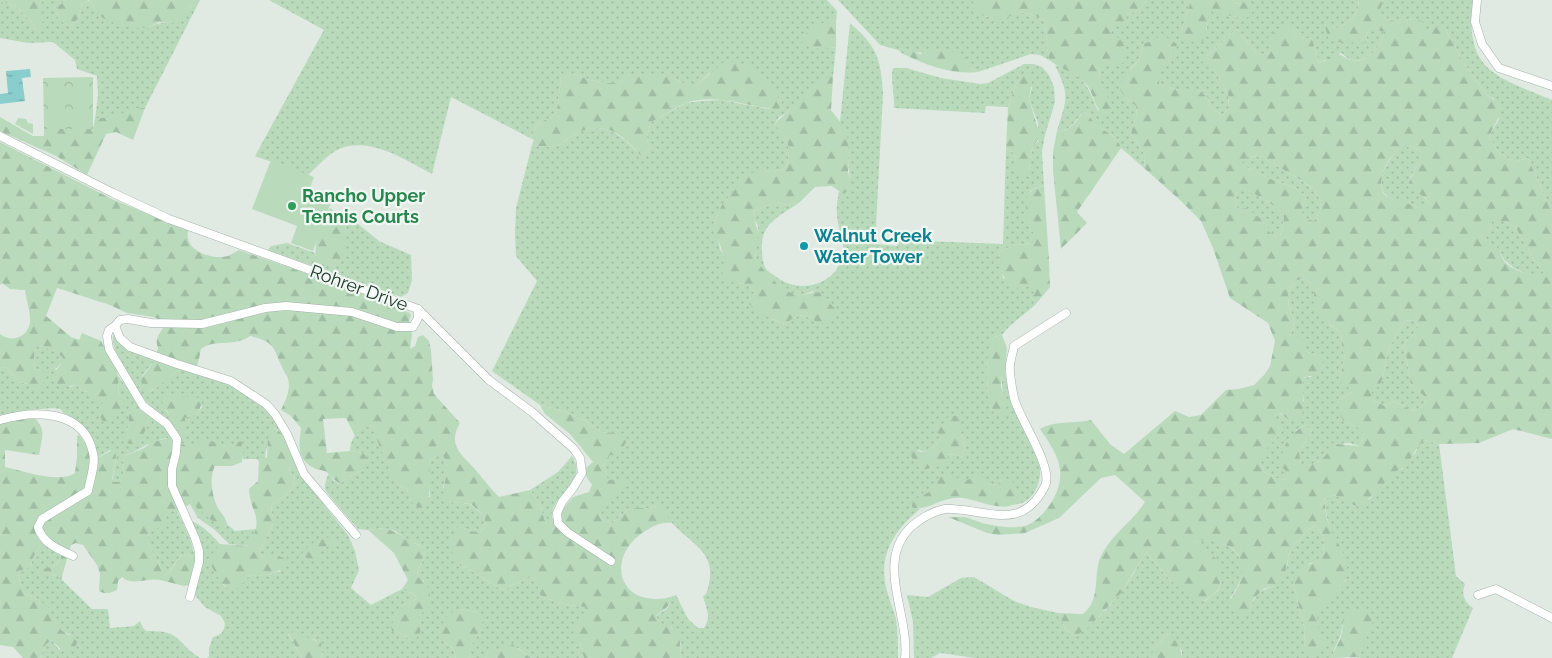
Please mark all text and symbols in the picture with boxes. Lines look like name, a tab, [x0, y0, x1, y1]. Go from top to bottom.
place label: Rancho Upper Tennis Courts	[302, 185, 425, 227]
marker: Rancho Upper Tennis Courts	[286, 200, 298, 212]
place label: Walnut Creek Water Tower	[814, 225, 933, 267]
marker: Walnut Creek Water Tower	[798, 240, 810, 252]
street label: Rohrer Drive	[307, 260, 411, 315]

